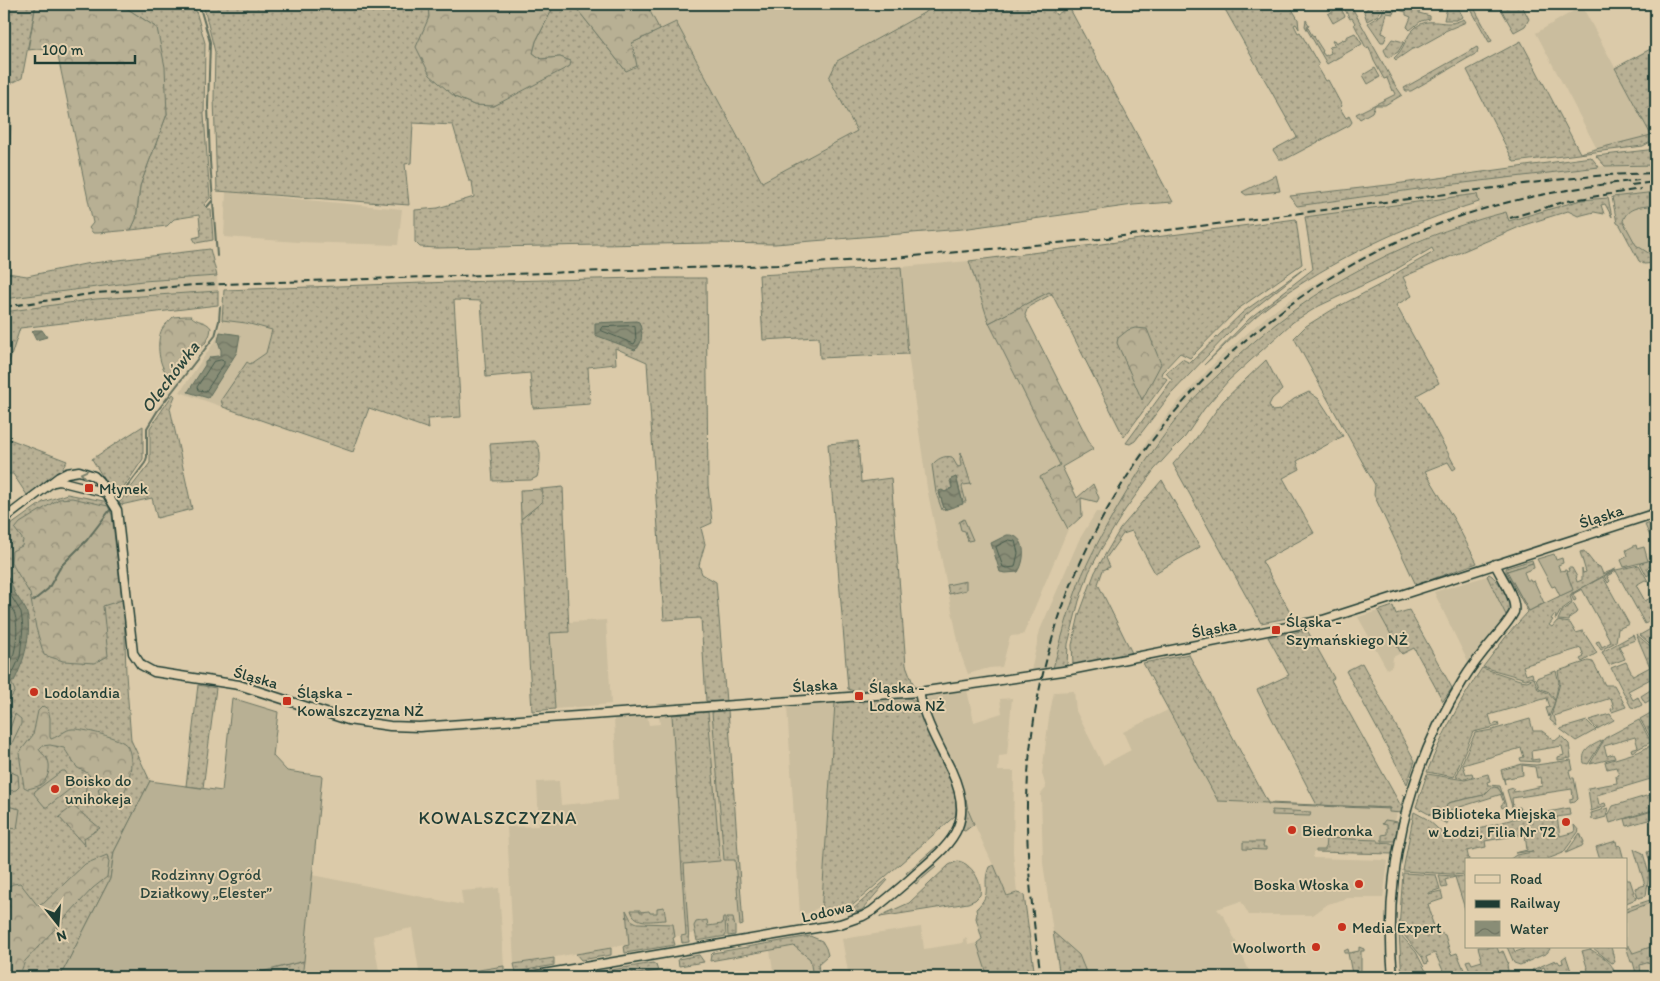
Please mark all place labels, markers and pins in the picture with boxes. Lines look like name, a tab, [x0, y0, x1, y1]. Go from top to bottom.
place label: Młynek	[99, 479, 149, 498]
marker: Młynek	[83, 482, 95, 494]
place label: Śląska - Szymańskiego NŻ	[1286, 612, 1408, 649]
marker: Śląska - Szymańskiego NŻ	[1270, 624, 1282, 636]
place label: Śląska - Lodowa NŻ	[869, 678, 945, 715]
place label: Lodolandia	[44, 683, 120, 702]
place label: Śląska - Kowalszczyzna NŻ	[297, 683, 424, 720]
marker: Lodolandia	[28, 686, 40, 698]
marker: Śląska - Lodowa NŻ	[853, 690, 865, 702]
marker: Śląska - Kowalszczyzna NŻ	[281, 695, 293, 707]
place label: Boisko do unihokeja	[65, 771, 132, 808]
marker: Boisko do unihokeja	[49, 783, 61, 795]
place label: Biblioteka Miejska w Łodzi, Filia Nr 72	[1428, 804, 1557, 841]
marker: Biblioteka Miejska w Łodzi, Filia Nr 72	[1560, 816, 1572, 828]
place label: Biedronka	[1302, 821, 1373, 840]
marker: Biedronka	[1286, 824, 1298, 836]
place label: Boska Włoska	[1254, 875, 1350, 894]
marker: Boska Włoska	[1353, 878, 1365, 890]
place label: Media Expert	[1352, 918, 1442, 937]
marker: Media Expert	[1336, 921, 1348, 933]
place label: Woolworth	[1232, 938, 1306, 957]
marker: Woolworth	[1310, 941, 1322, 953]

